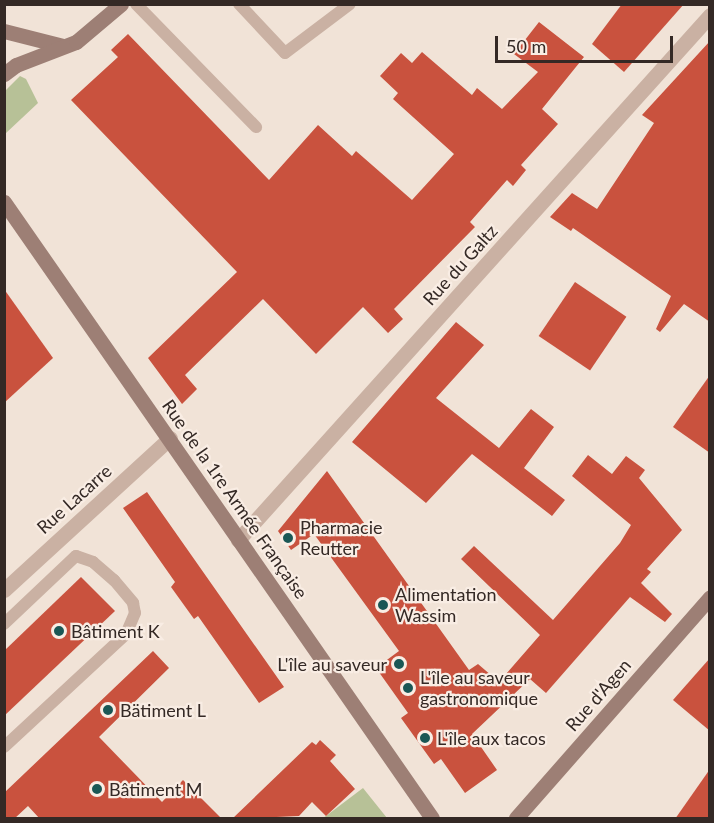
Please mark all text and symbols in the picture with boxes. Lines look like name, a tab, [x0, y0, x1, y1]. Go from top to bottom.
scale bar	[498, 24, 676, 62]
text: 50 m	[506, 35, 546, 57]
street label: Rue du Galtz	[418, 220, 502, 310]
street label: Rue de la 1re Armée Française	[158, 395, 312, 603]
street label: Rue Lacarre	[32, 460, 116, 538]
place label: Pharmacie Reutter	[300, 517, 382, 560]
marker: Pharmacie Reutter	[281, 531, 295, 545]
place label: Alimentation Wassim	[395, 584, 497, 626]
marker: Alimentation Wassim	[376, 598, 390, 612]
place label: Bâtiment K	[71, 620, 160, 642]
marker: Bâtiment K	[52, 624, 66, 638]
place label: L'île au saveur	[277, 653, 387, 675]
street label: Rue d'Agen	[561, 654, 635, 736]
marker: L'île au saveur	[392, 657, 406, 671]
place label: L'île au saveur gastronomique	[420, 667, 538, 710]
marker: L'île au saveur gastronomique	[401, 681, 415, 695]
place label: Bätiment L	[120, 699, 206, 721]
marker: Bätiment L	[101, 703, 115, 717]
place label: L'île aux tacos	[437, 727, 546, 749]
marker: L'île aux tacos	[418, 731, 432, 745]
place label: Bâtiment M	[109, 778, 202, 800]
marker: Bâtiment M	[90, 782, 104, 796]

